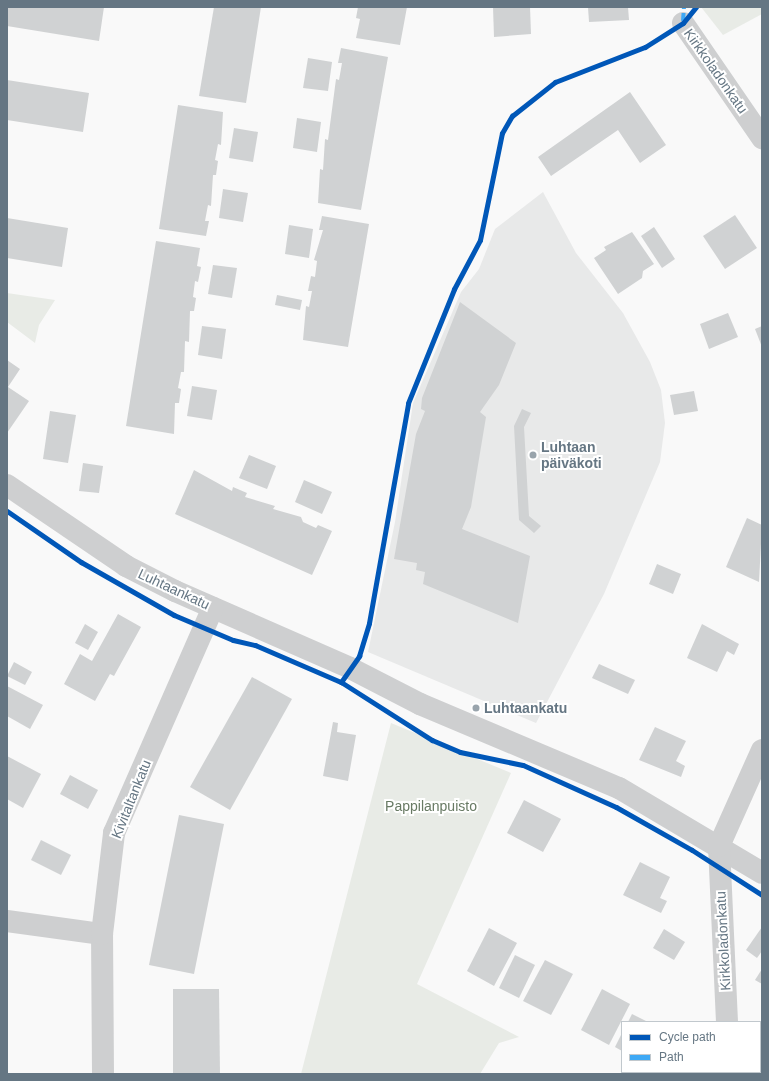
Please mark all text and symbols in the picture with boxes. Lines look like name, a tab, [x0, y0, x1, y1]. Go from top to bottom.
street label: Kirkkoladonkatu	[681, 25, 751, 117]
place label: Luhtaan päiväkoti	[541, 439, 602, 472]
marker: Luhtaan päiväkoti	[528, 450, 538, 460]
street label: Luhtaankatu	[136, 565, 212, 613]
place label: Luhtaankatu	[484, 700, 567, 716]
marker: Luhtaankatu	[471, 703, 481, 713]
street label: Kivitaltankatu	[108, 757, 154, 841]
park label: Pappilanpuisto	[385, 798, 477, 814]
street label: Kirkkoladonkatu	[712, 891, 734, 991]
legend	[621, 1021, 761, 1073]
text: Cycle path	[659, 1030, 716, 1044]
text: Path	[659, 1050, 684, 1064]

